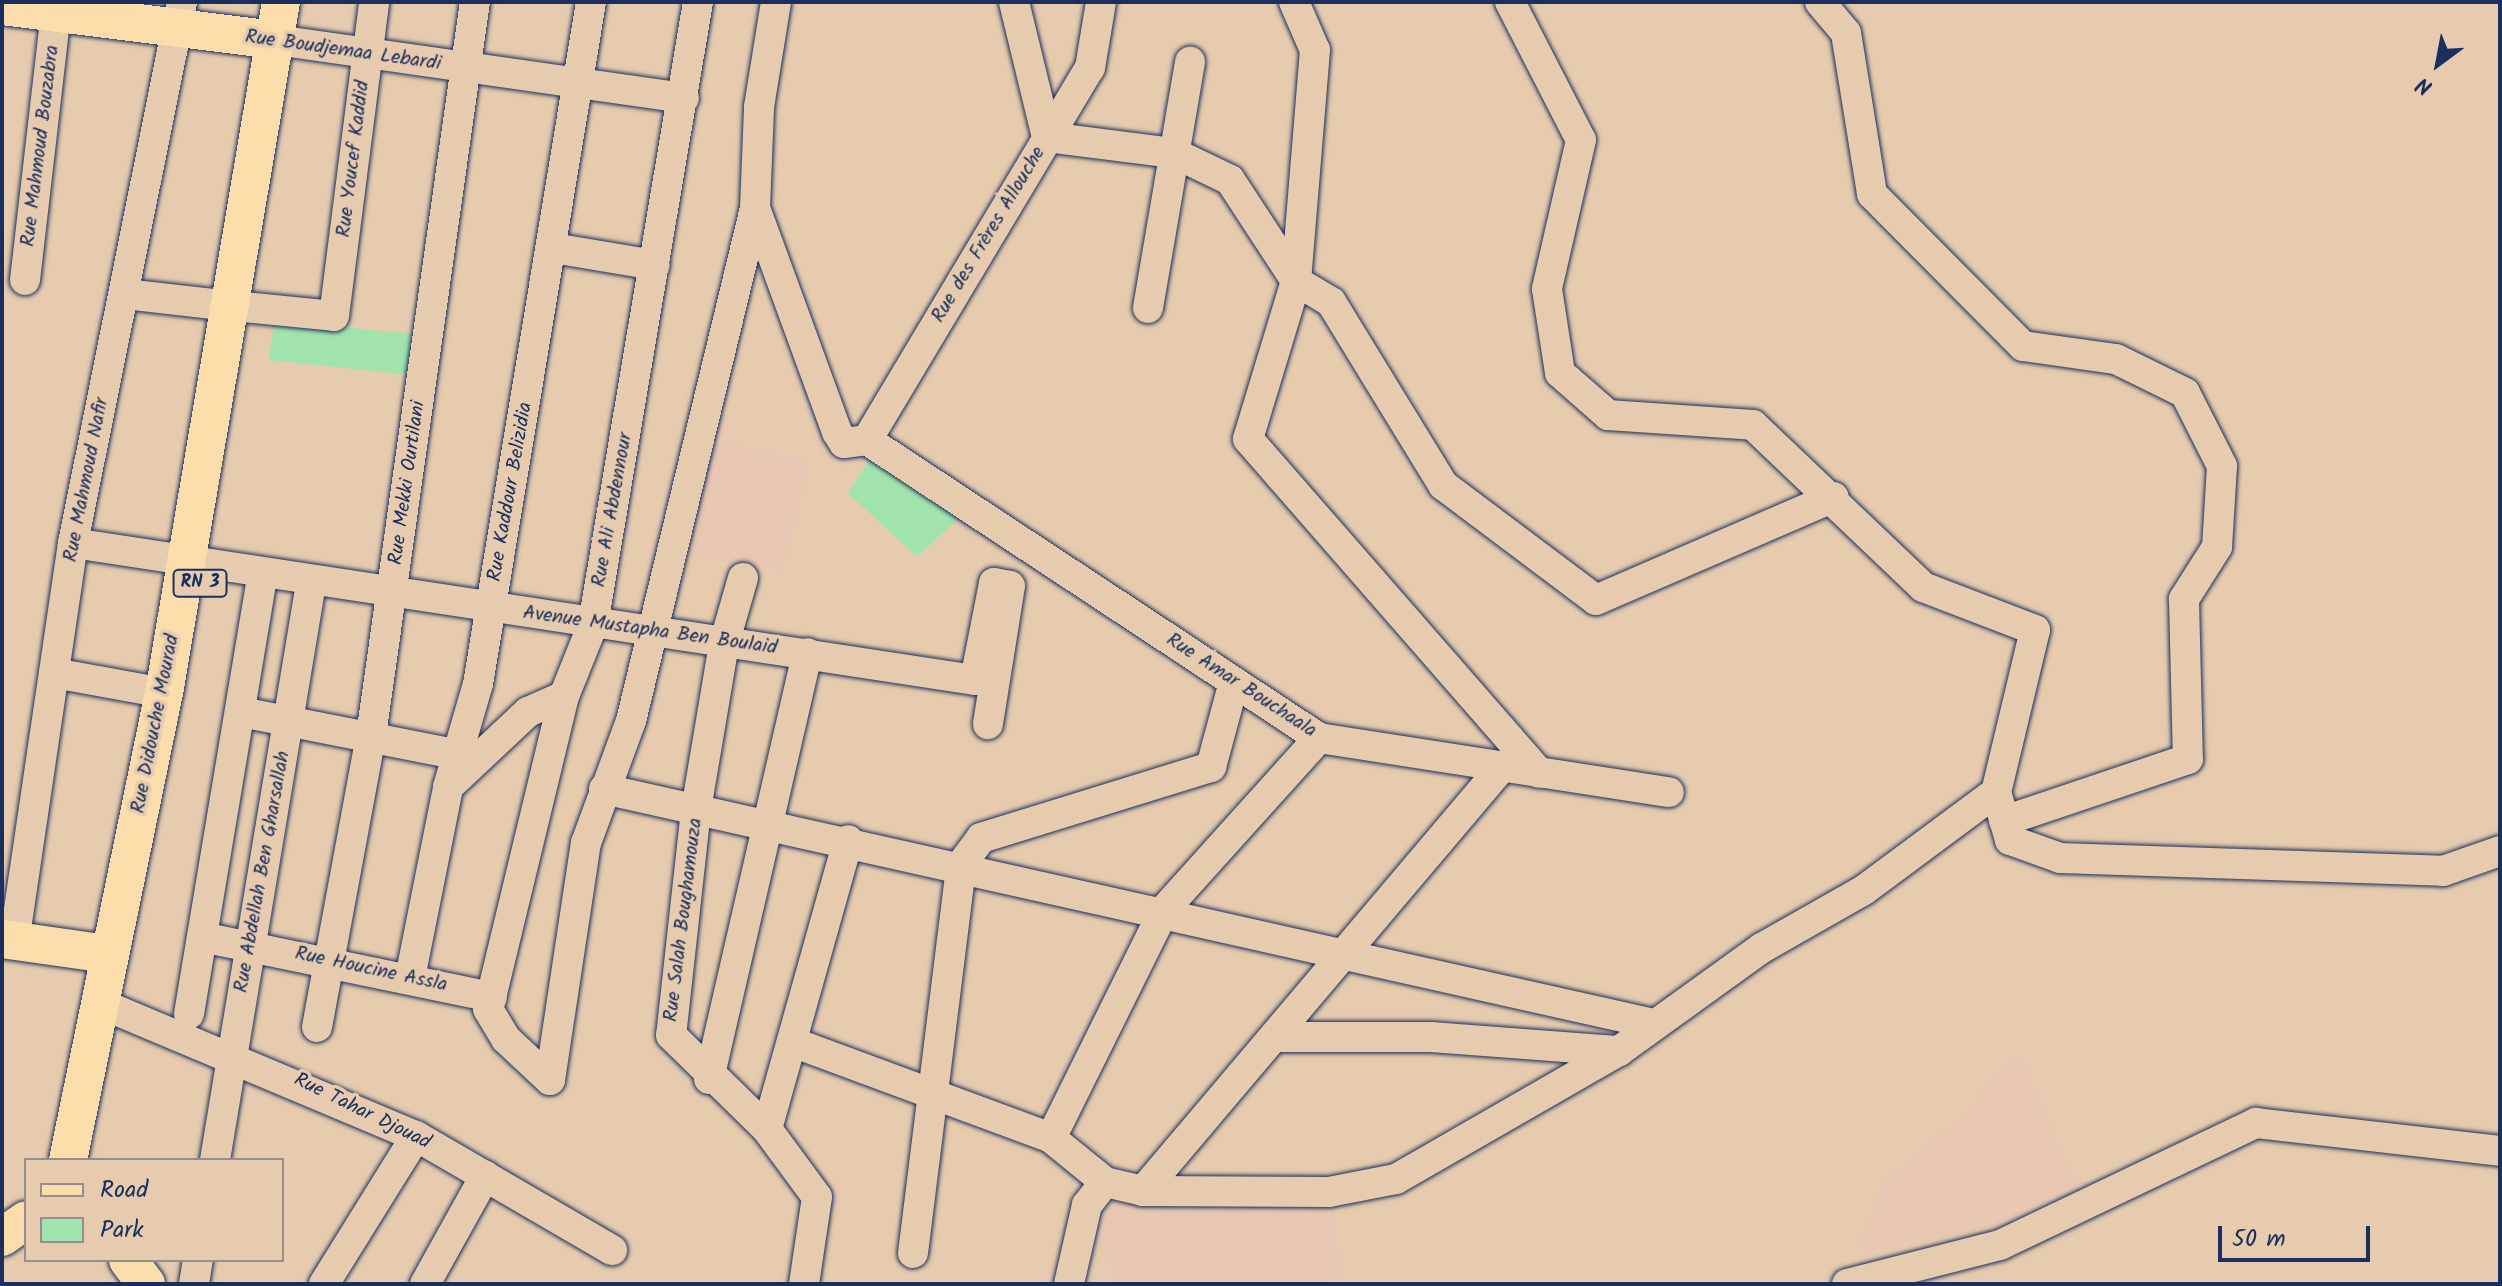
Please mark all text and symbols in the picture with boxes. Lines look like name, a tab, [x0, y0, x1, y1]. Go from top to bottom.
north arrow	[2398, 24, 2478, 104]
street label: Rue Boudjemaa Lebardi	[243, 25, 443, 77]
street label: Rue Mahmoud Bouzabra	[17, 44, 65, 248]
text: N	[2410, 66, 2440, 103]
street label: Rue Youcef Kaddid	[332, 79, 376, 239]
street label: Rue des Frères Allouche	[927, 143, 1051, 327]
street label: Rue Mahmoud Nafir	[59, 396, 115, 564]
street label: Rue Mekki Ourtilani	[385, 399, 431, 567]
street label: Rue Kaddour Belizidia	[483, 400, 539, 584]
street label: Rue Ali Abdennour	[588, 431, 638, 589]
road number: RN 3	[172, 569, 228, 597]
street label: Avenue Mustapha Ben Boulaid	[521, 601, 779, 661]
street label: Rue Amar Bouchaala	[1161, 628, 1321, 744]
street label: Rue Didouche Mourad	[127, 633, 185, 815]
street label: Rue Abdellah Ben Gharsallah	[230, 749, 296, 995]
street label: Rue Salah Boughamouza	[660, 817, 708, 1023]
street label: Rue Houcine Assla	[293, 942, 449, 998]
street label: Rue Tahar Djouad	[290, 1069, 434, 1155]
legend	[24, 1158, 284, 1262]
text: Road	[100, 1171, 148, 1210]
scale bar	[2222, 1210, 2374, 1260]
text: Park	[100, 1211, 144, 1250]
text: 50 m	[2232, 1220, 2286, 1259]

